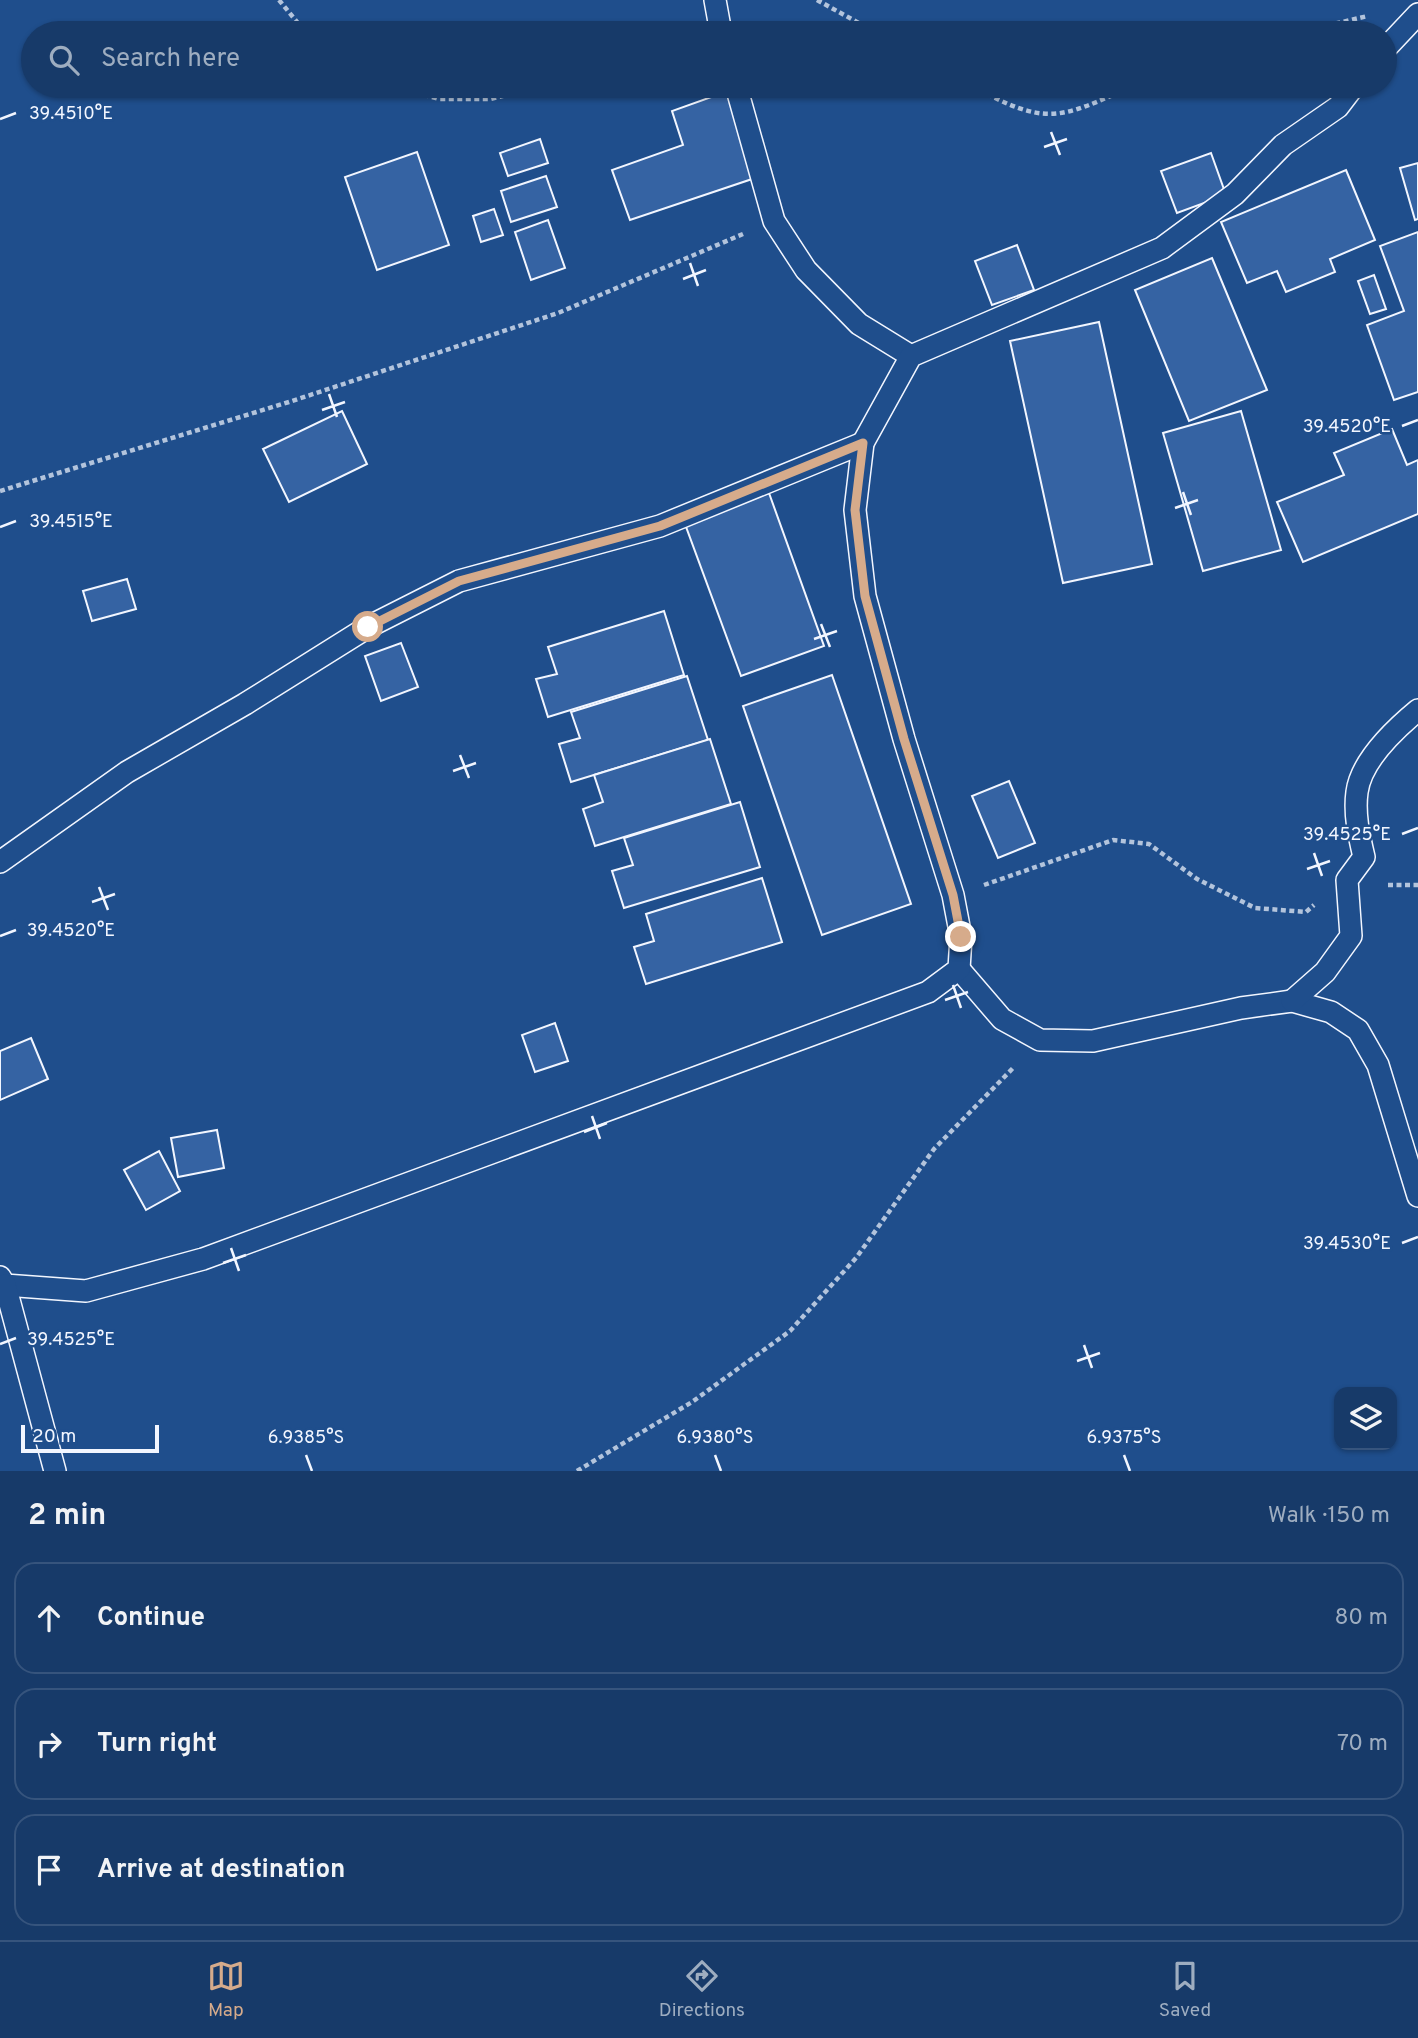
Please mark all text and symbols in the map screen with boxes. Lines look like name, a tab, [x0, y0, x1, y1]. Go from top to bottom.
search box	[21, 21, 1397, 98]
icon: search	[45, 41, 83, 79]
text: Search here	[101, 43, 240, 76]
text: 39.4510°E	[29, 103, 113, 126]
text: 39.4520°E	[1303, 416, 1391, 439]
text: 39.4515°E	[29, 511, 113, 534]
route start	[352, 611, 383, 642]
text: 39.4525°E	[1303, 824, 1391, 847]
text: 39.4520°E	[27, 920, 115, 943]
route end	[945, 921, 976, 952]
text: 39.4530°E	[1303, 1233, 1391, 1256]
text: 39.4525°E	[27, 1329, 115, 1352]
map controls	[1334, 1387, 1397, 1450]
button: layers	[1334, 1387, 1397, 1450]
scale bar	[21, 1422, 159, 1454]
text: 20 m	[32, 1425, 76, 1449]
text: 6.9385°S	[268, 1427, 344, 1450]
text: 6.9380°S	[677, 1427, 753, 1450]
text: 6.9375°S	[1087, 1427, 1161, 1450]
text: 2 min	[28, 1498, 106, 1535]
text: Walk · 150 m	[1268, 1502, 1390, 1531]
icon: ahead	[30, 1599, 68, 1637]
text: Continue	[97, 1602, 205, 1635]
text: 80 m	[1335, 1604, 1388, 1633]
icon: right	[30, 1725, 68, 1763]
text: Turn right	[97, 1728, 217, 1761]
text: 70 m	[1337, 1730, 1388, 1759]
icon: arrive	[30, 1851, 68, 1889]
text: Arrive at destination	[97, 1854, 345, 1887]
tab: Map	[207, 1957, 245, 2023]
tab: Directions	[659, 1957, 745, 2023]
tab: Saved	[1159, 1957, 1211, 2023]

